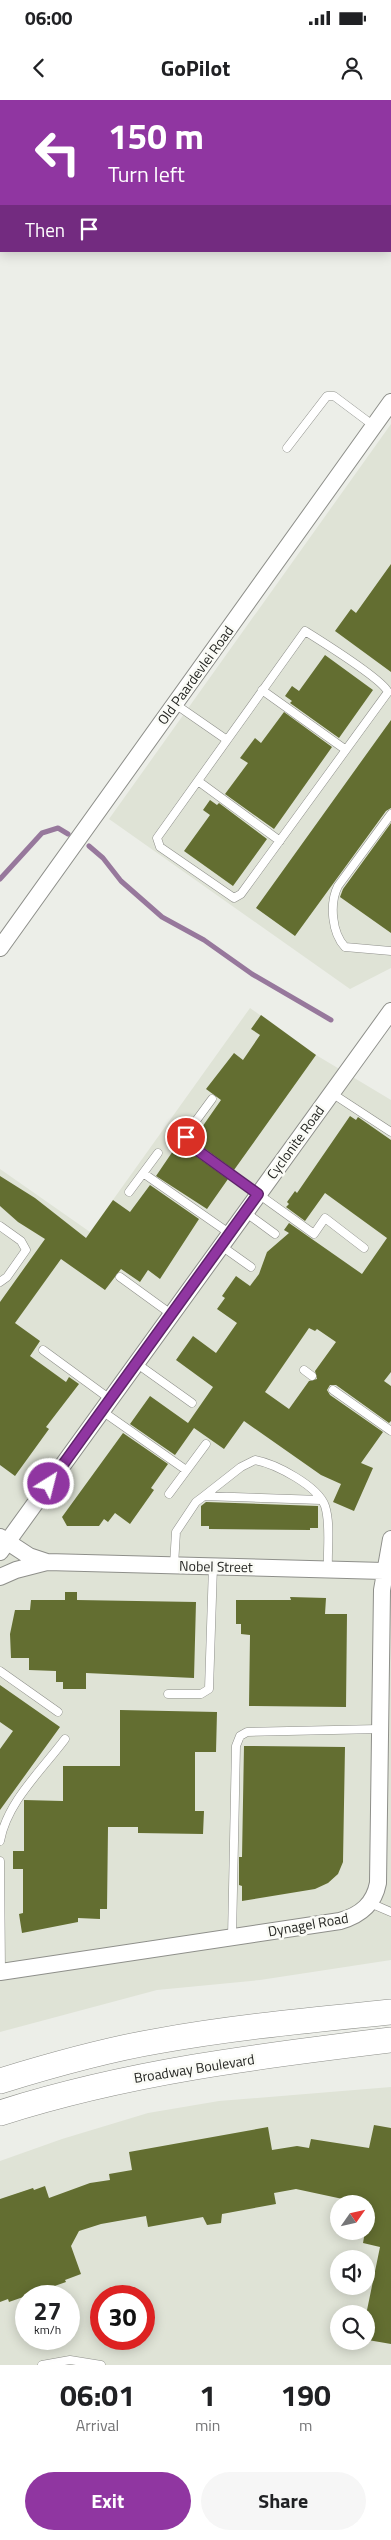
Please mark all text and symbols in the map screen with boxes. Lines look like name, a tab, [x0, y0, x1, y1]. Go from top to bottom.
text: 06:00	[25, 3, 72, 32]
text: GoPilot	[161, 51, 230, 85]
icon: back	[25, 54, 53, 82]
icon: person	[338, 54, 366, 82]
text: 150 m	[108, 109, 204, 163]
icon: left	[25, 120, 90, 185]
text: Turn left	[108, 157, 185, 191]
text: Then	[25, 215, 65, 244]
icon: arrive	[75, 215, 103, 243]
street label: Old Paardevlei Road	[152, 621, 238, 729]
street label: Cyclonite Road	[261, 1101, 329, 1183]
pin	[165, 1116, 207, 1158]
icon: arrive	[172, 1123, 200, 1151]
position arrow	[22, 1457, 74, 1509]
street label: Nobel Street	[179, 1555, 253, 1577]
street label: Dynagel Road	[266, 1907, 350, 1941]
street label: Broadway Boulevard	[132, 2048, 256, 2088]
north arrow	[330, 2195, 375, 2240]
map controls	[330, 2195, 375, 2350]
button: sound	[330, 2250, 375, 2295]
speed limit sign: 30	[90, 2285, 155, 2350]
text: 27	[33, 2292, 62, 2330]
button: search	[330, 2305, 375, 2350]
text: km/h	[34, 2320, 61, 2339]
text: 06:01	[60, 2372, 135, 2418]
text: 1	[199, 2372, 216, 2418]
text: 190	[281, 2372, 331, 2418]
text: Arrival	[76, 2413, 119, 2437]
text: min	[195, 2413, 220, 2437]
text: m	[299, 2413, 312, 2437]
button: Exit	[25, 2472, 191, 2530]
button: Share	[201, 2472, 366, 2530]

